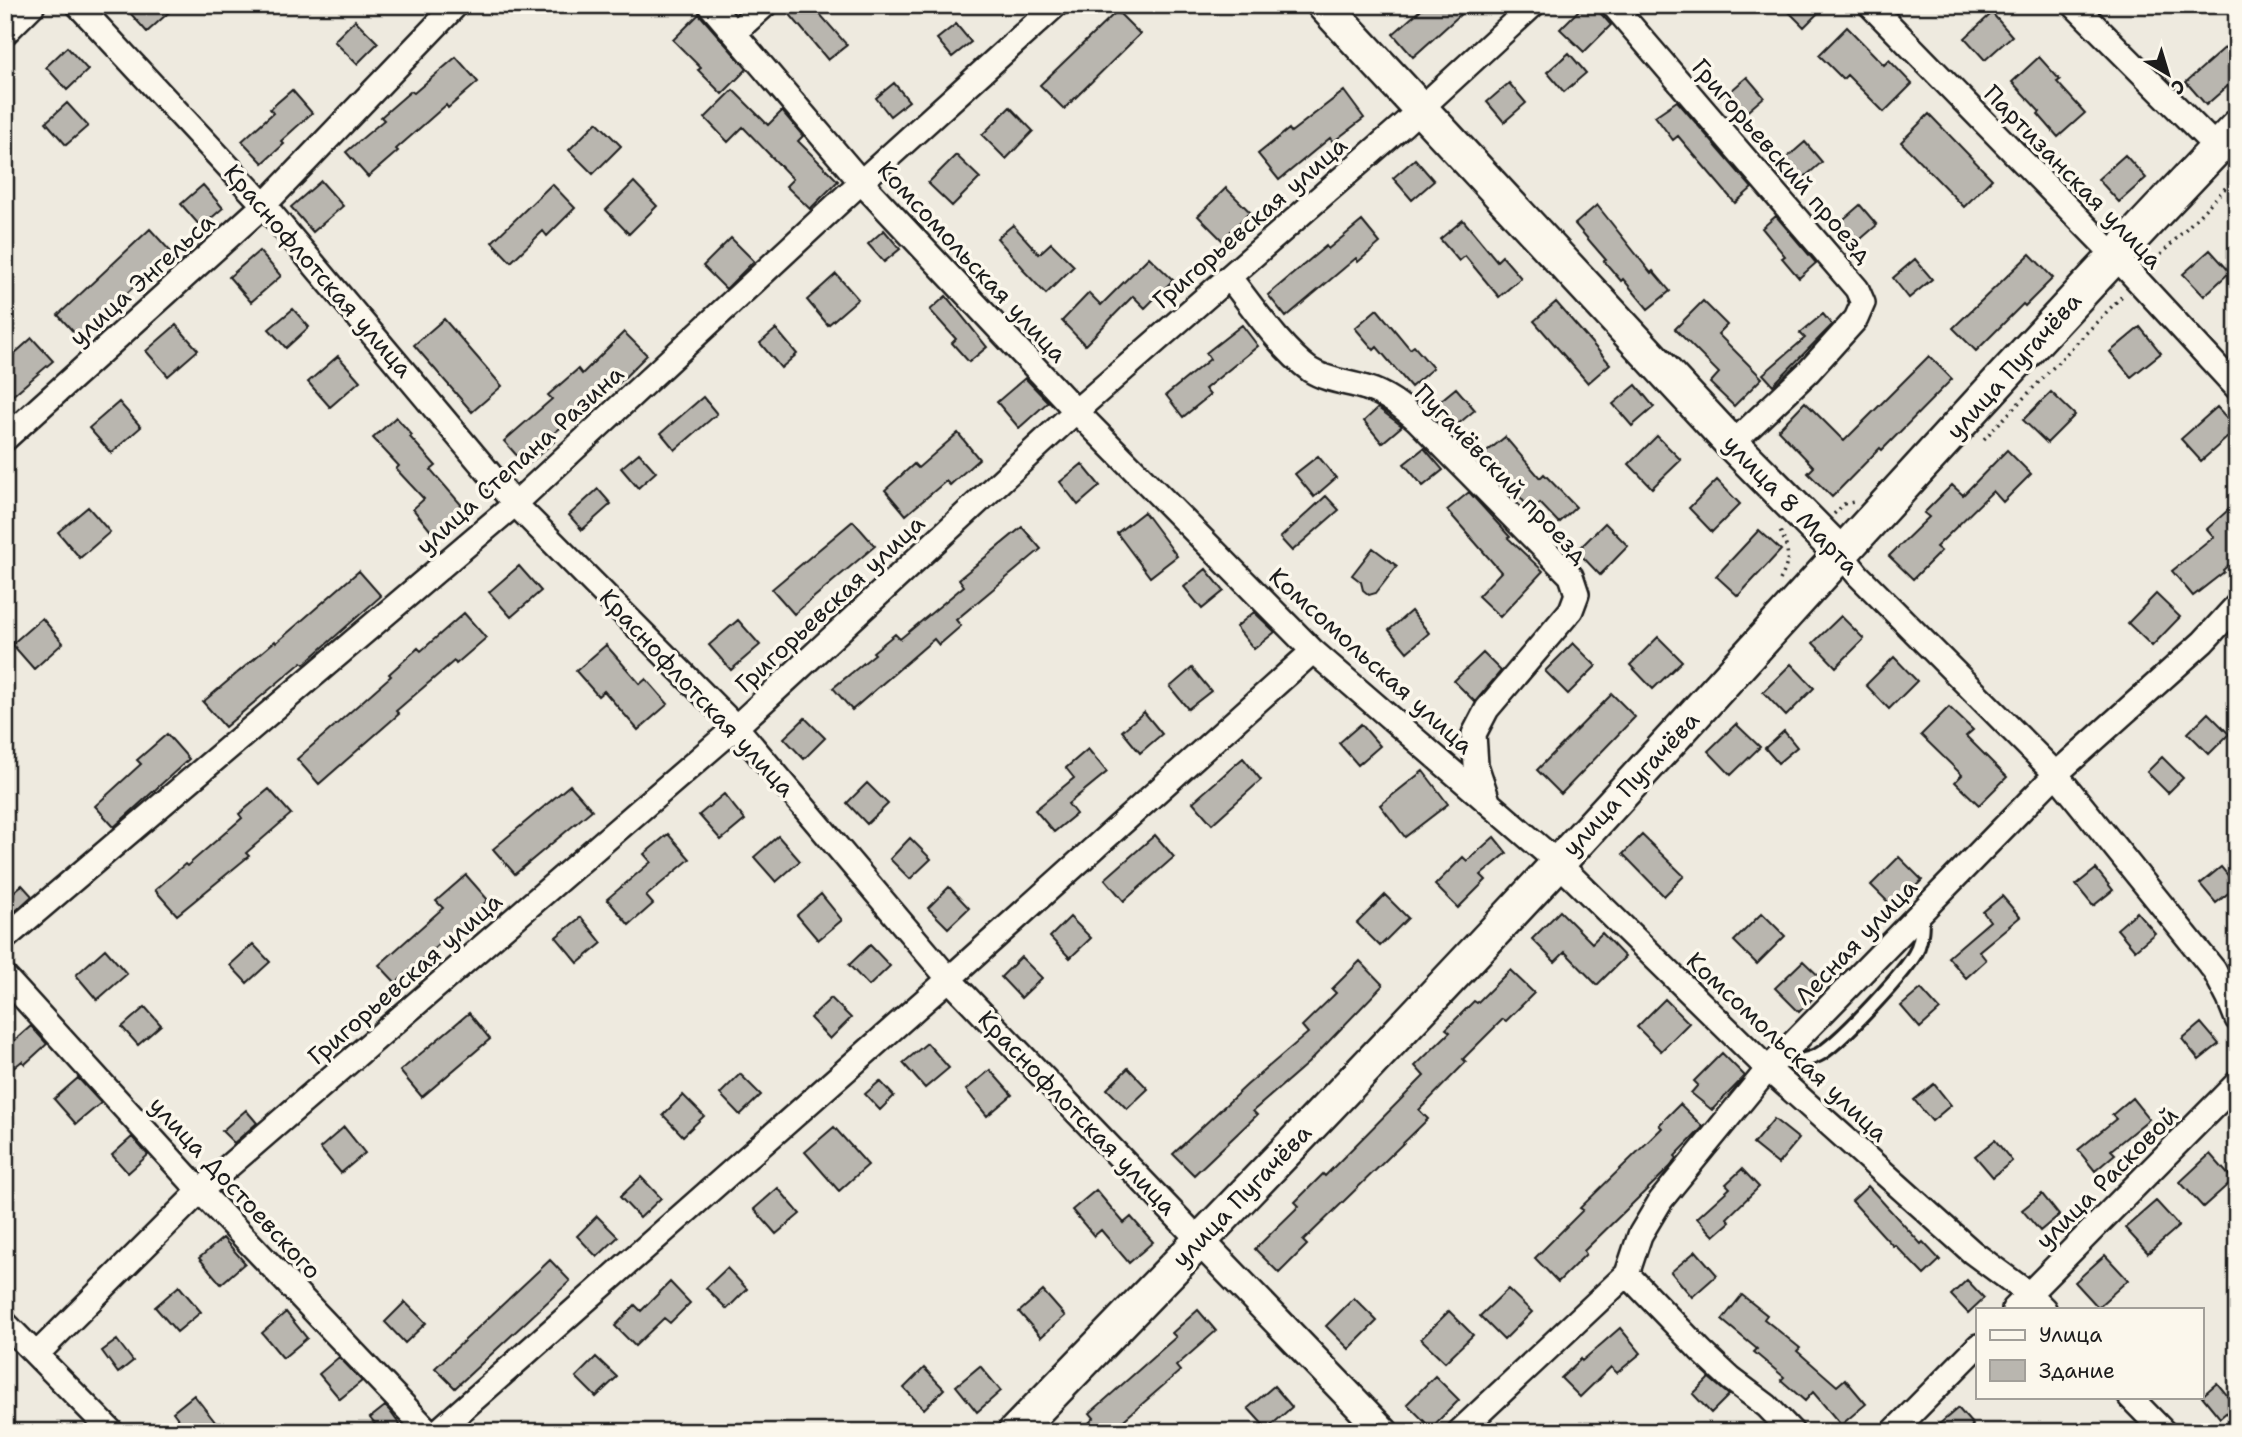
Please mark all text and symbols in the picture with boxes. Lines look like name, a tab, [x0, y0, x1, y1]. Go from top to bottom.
north arrow	[2134, 38, 2204, 108]
street label: Григорьевский проезд	[1684, 52, 1880, 270]
text: С	[2166, 74, 2190, 100]
street label: Партизанская улица	[1977, 78, 2169, 276]
street label: Григорьевская улица	[1146, 130, 1354, 316]
street label: Комсомольская улица	[870, 154, 1074, 370]
street label: Краснофлотская улица	[216, 157, 420, 385]
street label: улица Энгельса	[63, 206, 221, 354]
street label: улица Пугачёва	[1939, 286, 2089, 446]
street label: улица Степана Разина	[409, 358, 631, 562]
street label: Пугачёвский проезд	[1407, 377, 1595, 571]
street label: улица 8 Марта	[1716, 428, 1866, 582]
street label: Григорьевская улица	[728, 508, 932, 700]
street label: Комсомольская улица	[1262, 561, 1480, 762]
street label: Краснофлотская улица	[592, 582, 802, 804]
street label: улица Пугачёва	[1555, 704, 1707, 863]
street label: Лесная улица	[1788, 872, 1924, 1012]
street label: Григорьевская улица	[301, 886, 509, 1072]
street label: Комсомольская улица	[1679, 945, 1895, 1149]
street label: Краснофлотская улица	[971, 1004, 1183, 1222]
street label: улица Достоевского	[142, 1090, 328, 1286]
street label: улица Расковой	[2029, 1100, 2185, 1256]
street label: улица Пугачёва	[1165, 1117, 1319, 1275]
legend	[1976, 1308, 2204, 1398]
text: Улица	[2039, 1321, 2102, 1349]
text: Здание	[2039, 1357, 2115, 1385]

